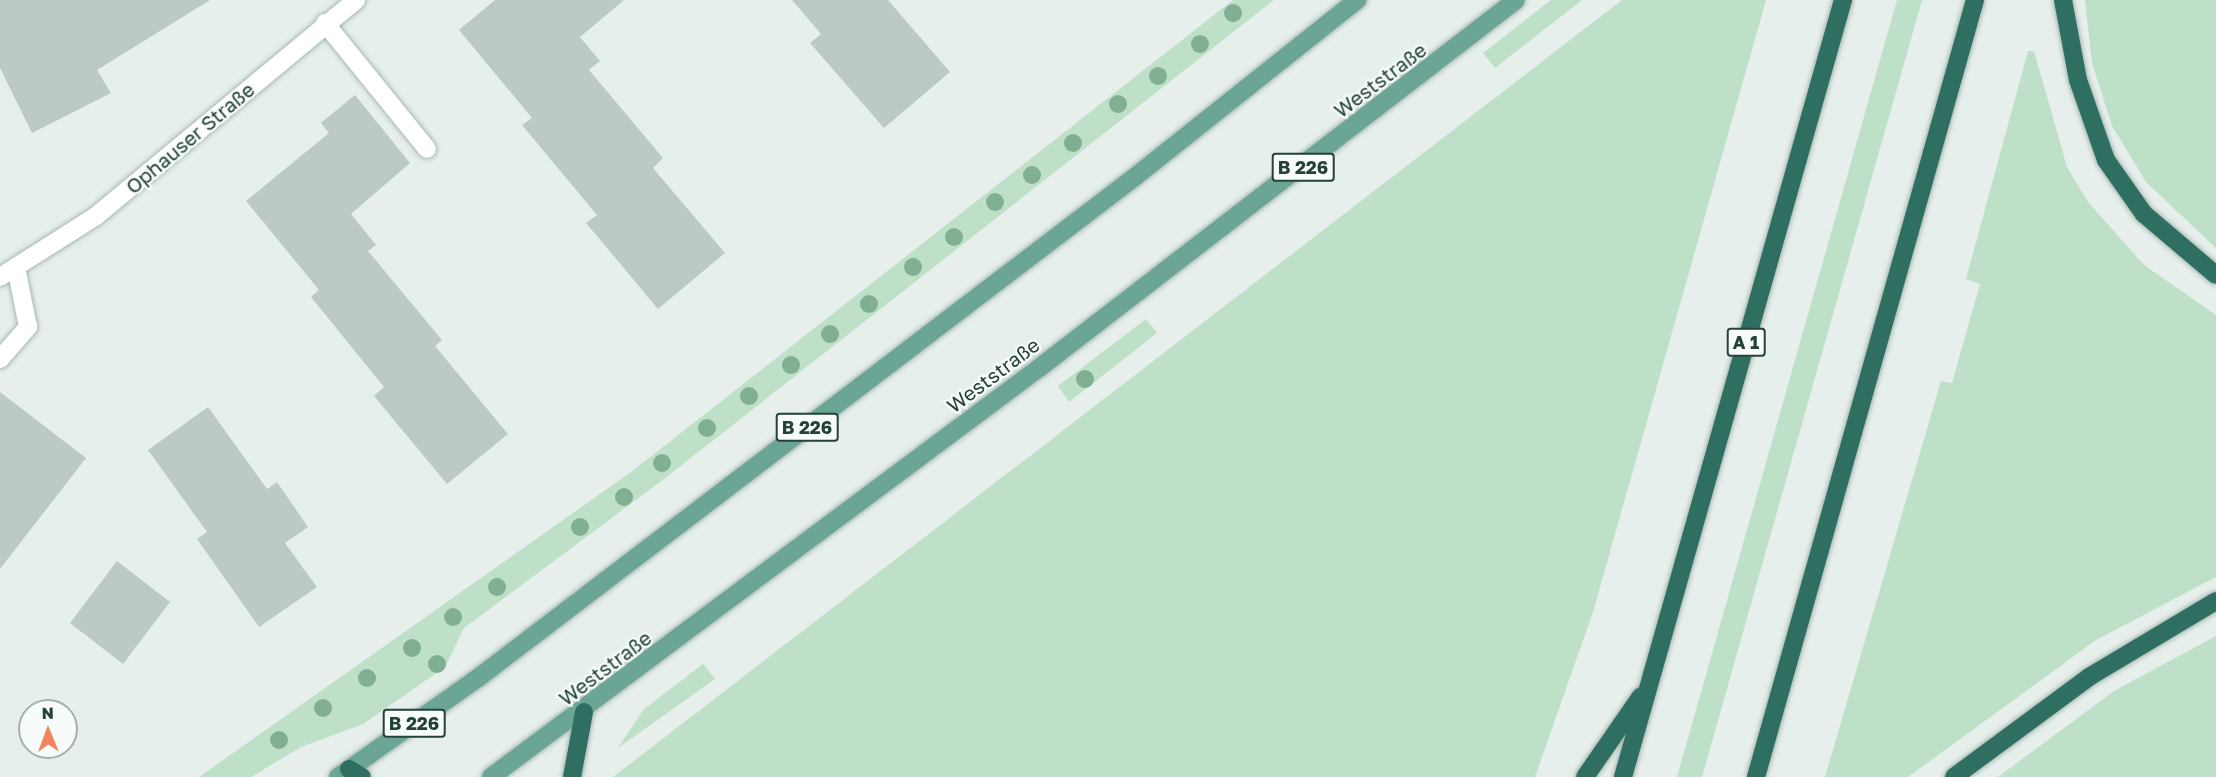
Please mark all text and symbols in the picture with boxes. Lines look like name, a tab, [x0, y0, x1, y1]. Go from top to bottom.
street label: Weststraße	[1329, 38, 1431, 122]
street label: Ophauser Straße	[121, 77, 259, 199]
road number: B 226	[1272, 152, 1334, 182]
road number: A 1	[1726, 327, 1766, 357]
street label: Weststraße	[942, 333, 1044, 417]
road number: B 226	[776, 412, 838, 442]
street label: Weststraße	[554, 626, 656, 710]
north arrow	[18, 699, 78, 759]
text: N	[41, 703, 54, 723]
road number: B 226	[382, 708, 446, 738]

